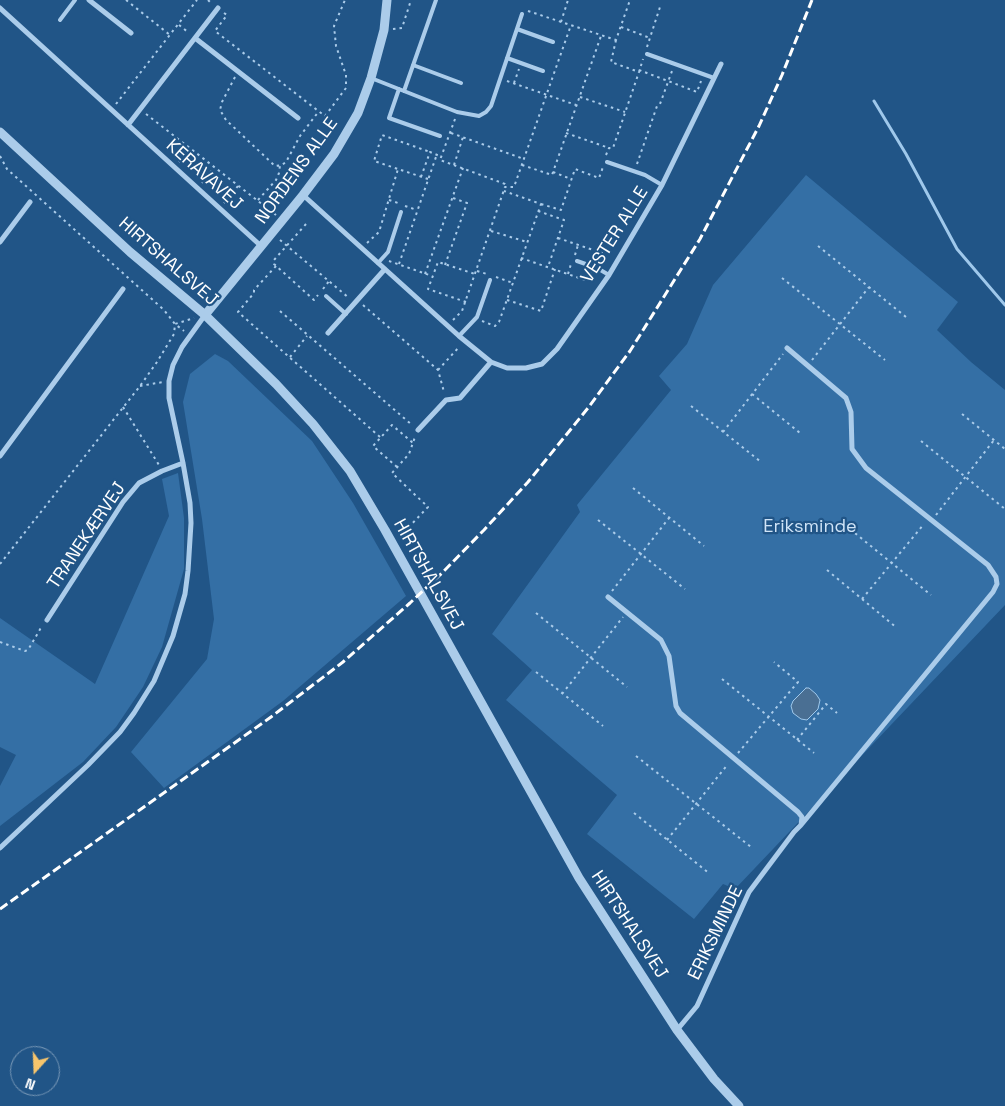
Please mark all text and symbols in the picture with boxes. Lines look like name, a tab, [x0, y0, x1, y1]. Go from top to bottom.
street label: NORDENS ALLE	[251, 114, 343, 228]
street label: KERAVAVEJ	[161, 135, 247, 215]
street label: VESTER ALLE	[577, 183, 653, 287]
street label: HIRTSHALSVEJ	[114, 213, 222, 311]
street label: TRANEKÆRVEJ	[43, 478, 131, 594]
street label: HIRTSHALSVEJ	[388, 515, 468, 635]
park label: Eriksminde	[763, 516, 857, 538]
street label: HIRTSHALSVEJ	[586, 867, 672, 983]
street label: ERIKSMINDE	[684, 883, 748, 983]
north arrow	[10, 1046, 60, 1096]
text: N	[23, 1074, 38, 1094]

